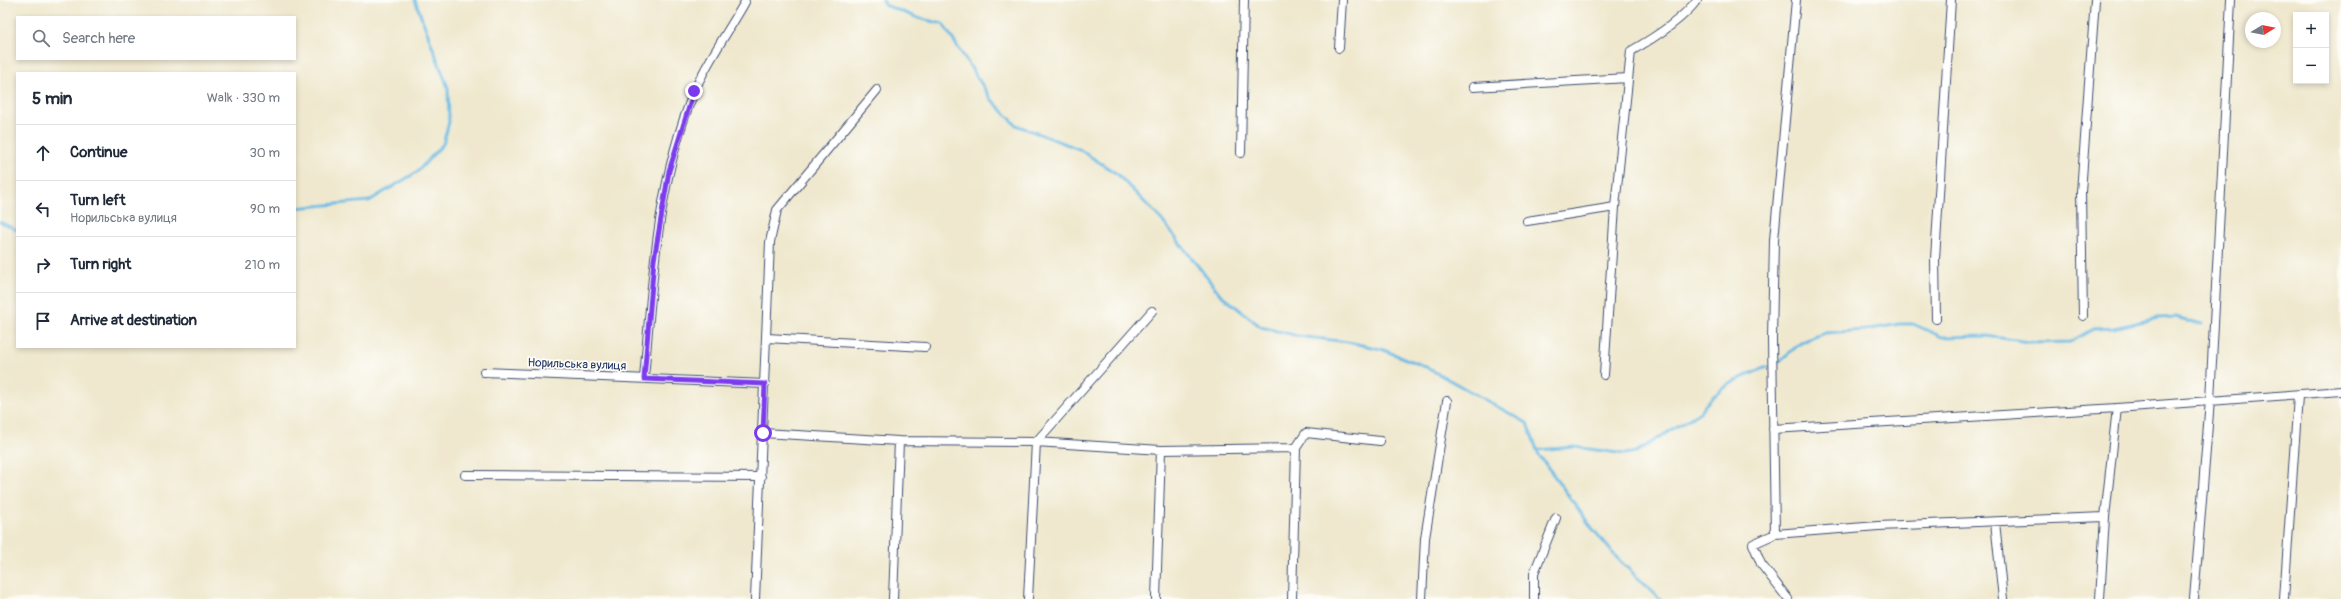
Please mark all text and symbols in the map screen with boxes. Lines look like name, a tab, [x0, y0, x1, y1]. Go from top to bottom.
north arrow	[2245, 12, 2281, 48]
map controls	[2293, 12, 2329, 84]
button: +	[2293, 12, 2329, 48]
search box	[16, 16, 296, 60]
icon: search	[30, 27, 52, 49]
text: Search here	[62, 29, 135, 48]
button: −	[2293, 48, 2329, 84]
route end	[685, 82, 703, 100]
text: 5 min	[32, 88, 72, 109]
text: Walk · 330 m	[207, 90, 280, 106]
icon: ahead	[32, 142, 54, 164]
text: Continue	[70, 143, 128, 162]
text: 30 m	[250, 145, 280, 161]
text: Turn left	[70, 191, 126, 210]
icon: left	[32, 198, 54, 220]
text: 90 m	[250, 201, 280, 217]
text: Норильська вулиця	[70, 210, 177, 226]
icon: right	[32, 254, 54, 276]
text: Turn right	[70, 255, 131, 274]
text: 210 m	[244, 257, 280, 273]
icon: arrive	[32, 310, 54, 332]
text: Arrive at destination	[70, 311, 197, 330]
street label: Норильська вулиця	[527, 355, 627, 374]
route start	[754, 424, 772, 442]

